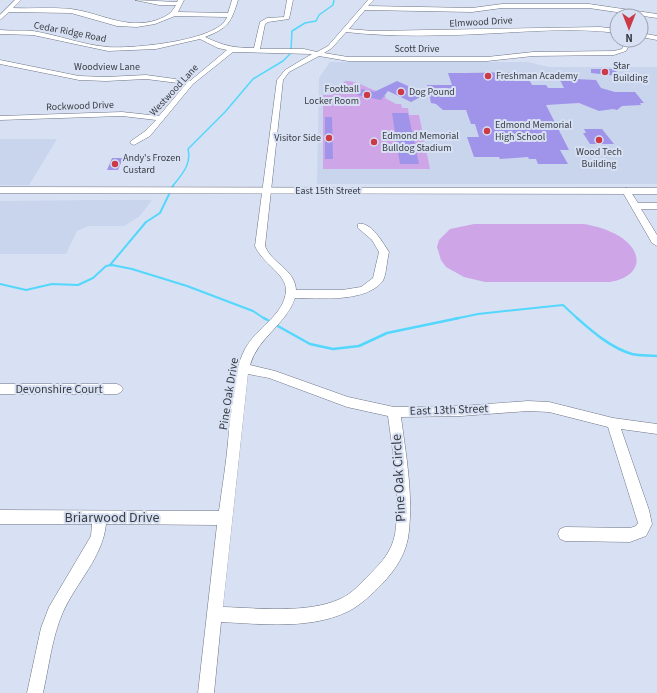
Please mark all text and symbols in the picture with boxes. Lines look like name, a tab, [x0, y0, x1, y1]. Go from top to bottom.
north arrow	[609, 8, 649, 48]
street label: Elmwood Drive	[449, 13, 513, 31]
street label: Cedar Ridge Road	[32, 18, 108, 46]
text: N	[625, 30, 633, 45]
street label: Scott Drive	[394, 42, 440, 56]
place label: Star Building	[613, 59, 648, 85]
street label: Woodview Lane	[74, 60, 140, 74]
street label: Westwood Lane	[146, 61, 202, 119]
marker: Star Building	[600, 67, 610, 77]
place label: Freshman Academy	[496, 69, 578, 83]
marker: Freshman Academy	[483, 71, 493, 81]
place label: Football Locker Room	[304, 82, 359, 108]
place label: Dog Pound	[409, 85, 455, 99]
marker: Dog Pound	[396, 87, 406, 97]
marker: Football Locker Room	[362, 90, 372, 100]
street label: Rockwood Drive	[46, 98, 114, 114]
place label: Edmond Memorial High School	[495, 118, 572, 144]
marker: Edmond Memorial High School	[482, 126, 492, 136]
place label: Edmond Memorial Bulldog Stadium	[382, 129, 459, 155]
place label: Visitor Side	[274, 131, 321, 145]
marker: Visitor Side	[324, 133, 334, 143]
marker: Wood Tech Building	[594, 135, 604, 145]
marker: Edmond Memorial Bulldog Stadium	[369, 137, 379, 147]
place label: Wood Tech Building	[576, 145, 622, 171]
place label: Andy's Frozen Custard	[123, 151, 181, 177]
marker: Andy's Frozen Custard	[110, 159, 120, 169]
street label: East 15th Street	[295, 184, 361, 198]
street label: Pine Oak Drive	[215, 357, 243, 431]
street label: Devonshire Court	[15, 381, 103, 398]
street label: East 13th Street	[409, 400, 489, 420]
street label: Pine Oak Circle	[387, 434, 411, 522]
street label: Briarwood Drive	[65, 508, 159, 528]

